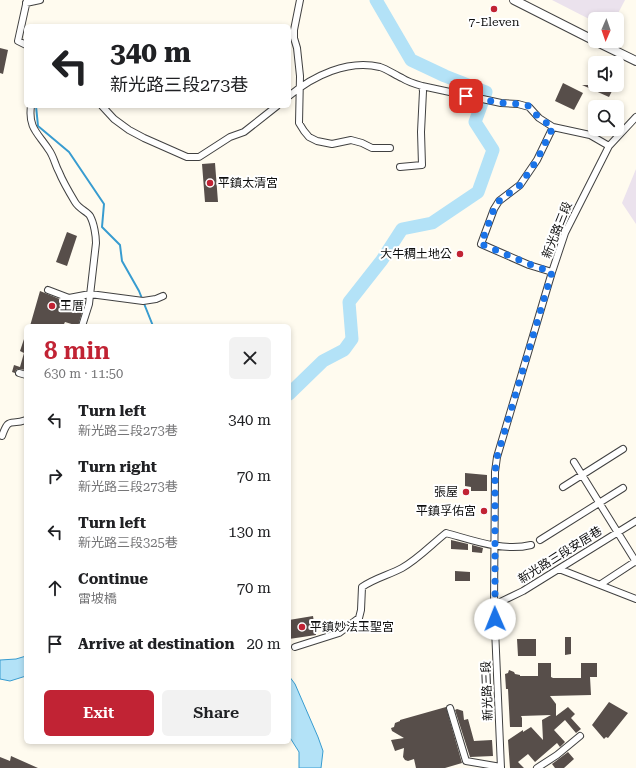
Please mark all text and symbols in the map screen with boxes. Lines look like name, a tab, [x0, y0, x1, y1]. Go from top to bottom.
marker: 7-Eleven	[489, 4, 499, 14]
north arrow	[588, 12, 624, 48]
map controls	[588, 12, 624, 136]
place label: 7-Eleven	[469, 15, 520, 29]
text: 340 m	[110, 36, 191, 69]
icon: left	[44, 40, 96, 92]
button: sound	[588, 56, 624, 92]
text: 新光路三段273巷	[110, 74, 248, 95]
pin	[449, 79, 483, 113]
icon: arrive	[455, 85, 477, 107]
button: search	[588, 100, 624, 136]
place label: 平鎮太清宮	[218, 176, 278, 190]
marker: 平鎮太清宮	[205, 178, 215, 188]
street label: 新光路三段	[539, 200, 575, 260]
place label: 大牛稠土地公	[380, 247, 452, 261]
marker: 大牛稠土地公	[455, 249, 465, 259]
place label: 王厝	[60, 299, 84, 313]
marker: 王厝	[47, 301, 57, 311]
text: 8 min	[44, 337, 110, 365]
button: close	[229, 337, 271, 379]
text: 630 m · 11:50	[44, 366, 123, 381]
text: Turn left	[78, 402, 146, 420]
icon: left	[44, 409, 66, 431]
text: 340 m	[228, 411, 271, 429]
text: 新光路三段273巷	[78, 423, 178, 438]
text: Turn right	[78, 458, 157, 476]
icon: right	[44, 465, 66, 487]
text: 70 m	[237, 467, 271, 485]
text: 新光路三段273巷	[78, 479, 178, 494]
place label: 張屋	[434, 485, 458, 499]
marker: 張屋	[461, 487, 471, 497]
place label: 平鎮孚佑宮	[416, 504, 476, 518]
marker: 平鎮孚佑宮	[479, 506, 489, 516]
text: Turn left	[78, 514, 146, 532]
icon: left	[44, 521, 66, 543]
text: 130 m	[228, 523, 271, 541]
street label: 新光路三段安居巷	[516, 524, 604, 586]
text: 新光路三段325巷	[78, 535, 178, 550]
text: Continue	[78, 570, 148, 588]
icon: ahead	[44, 577, 66, 599]
text: 70 m	[237, 579, 271, 597]
text: 雷坡橋	[78, 591, 117, 606]
position arrow	[474, 598, 516, 640]
place label: 平鎮妙法玉聖宮	[310, 620, 394, 634]
marker: 平鎮妙法玉聖宮	[297, 622, 307, 632]
icon: arrive	[44, 633, 66, 655]
text: Arrive at destination	[78, 635, 234, 653]
text: 20 m	[246, 635, 281, 653]
street label: 新光路三段	[479, 661, 495, 721]
button: Exit	[44, 690, 154, 736]
button: Share	[162, 690, 271, 736]

